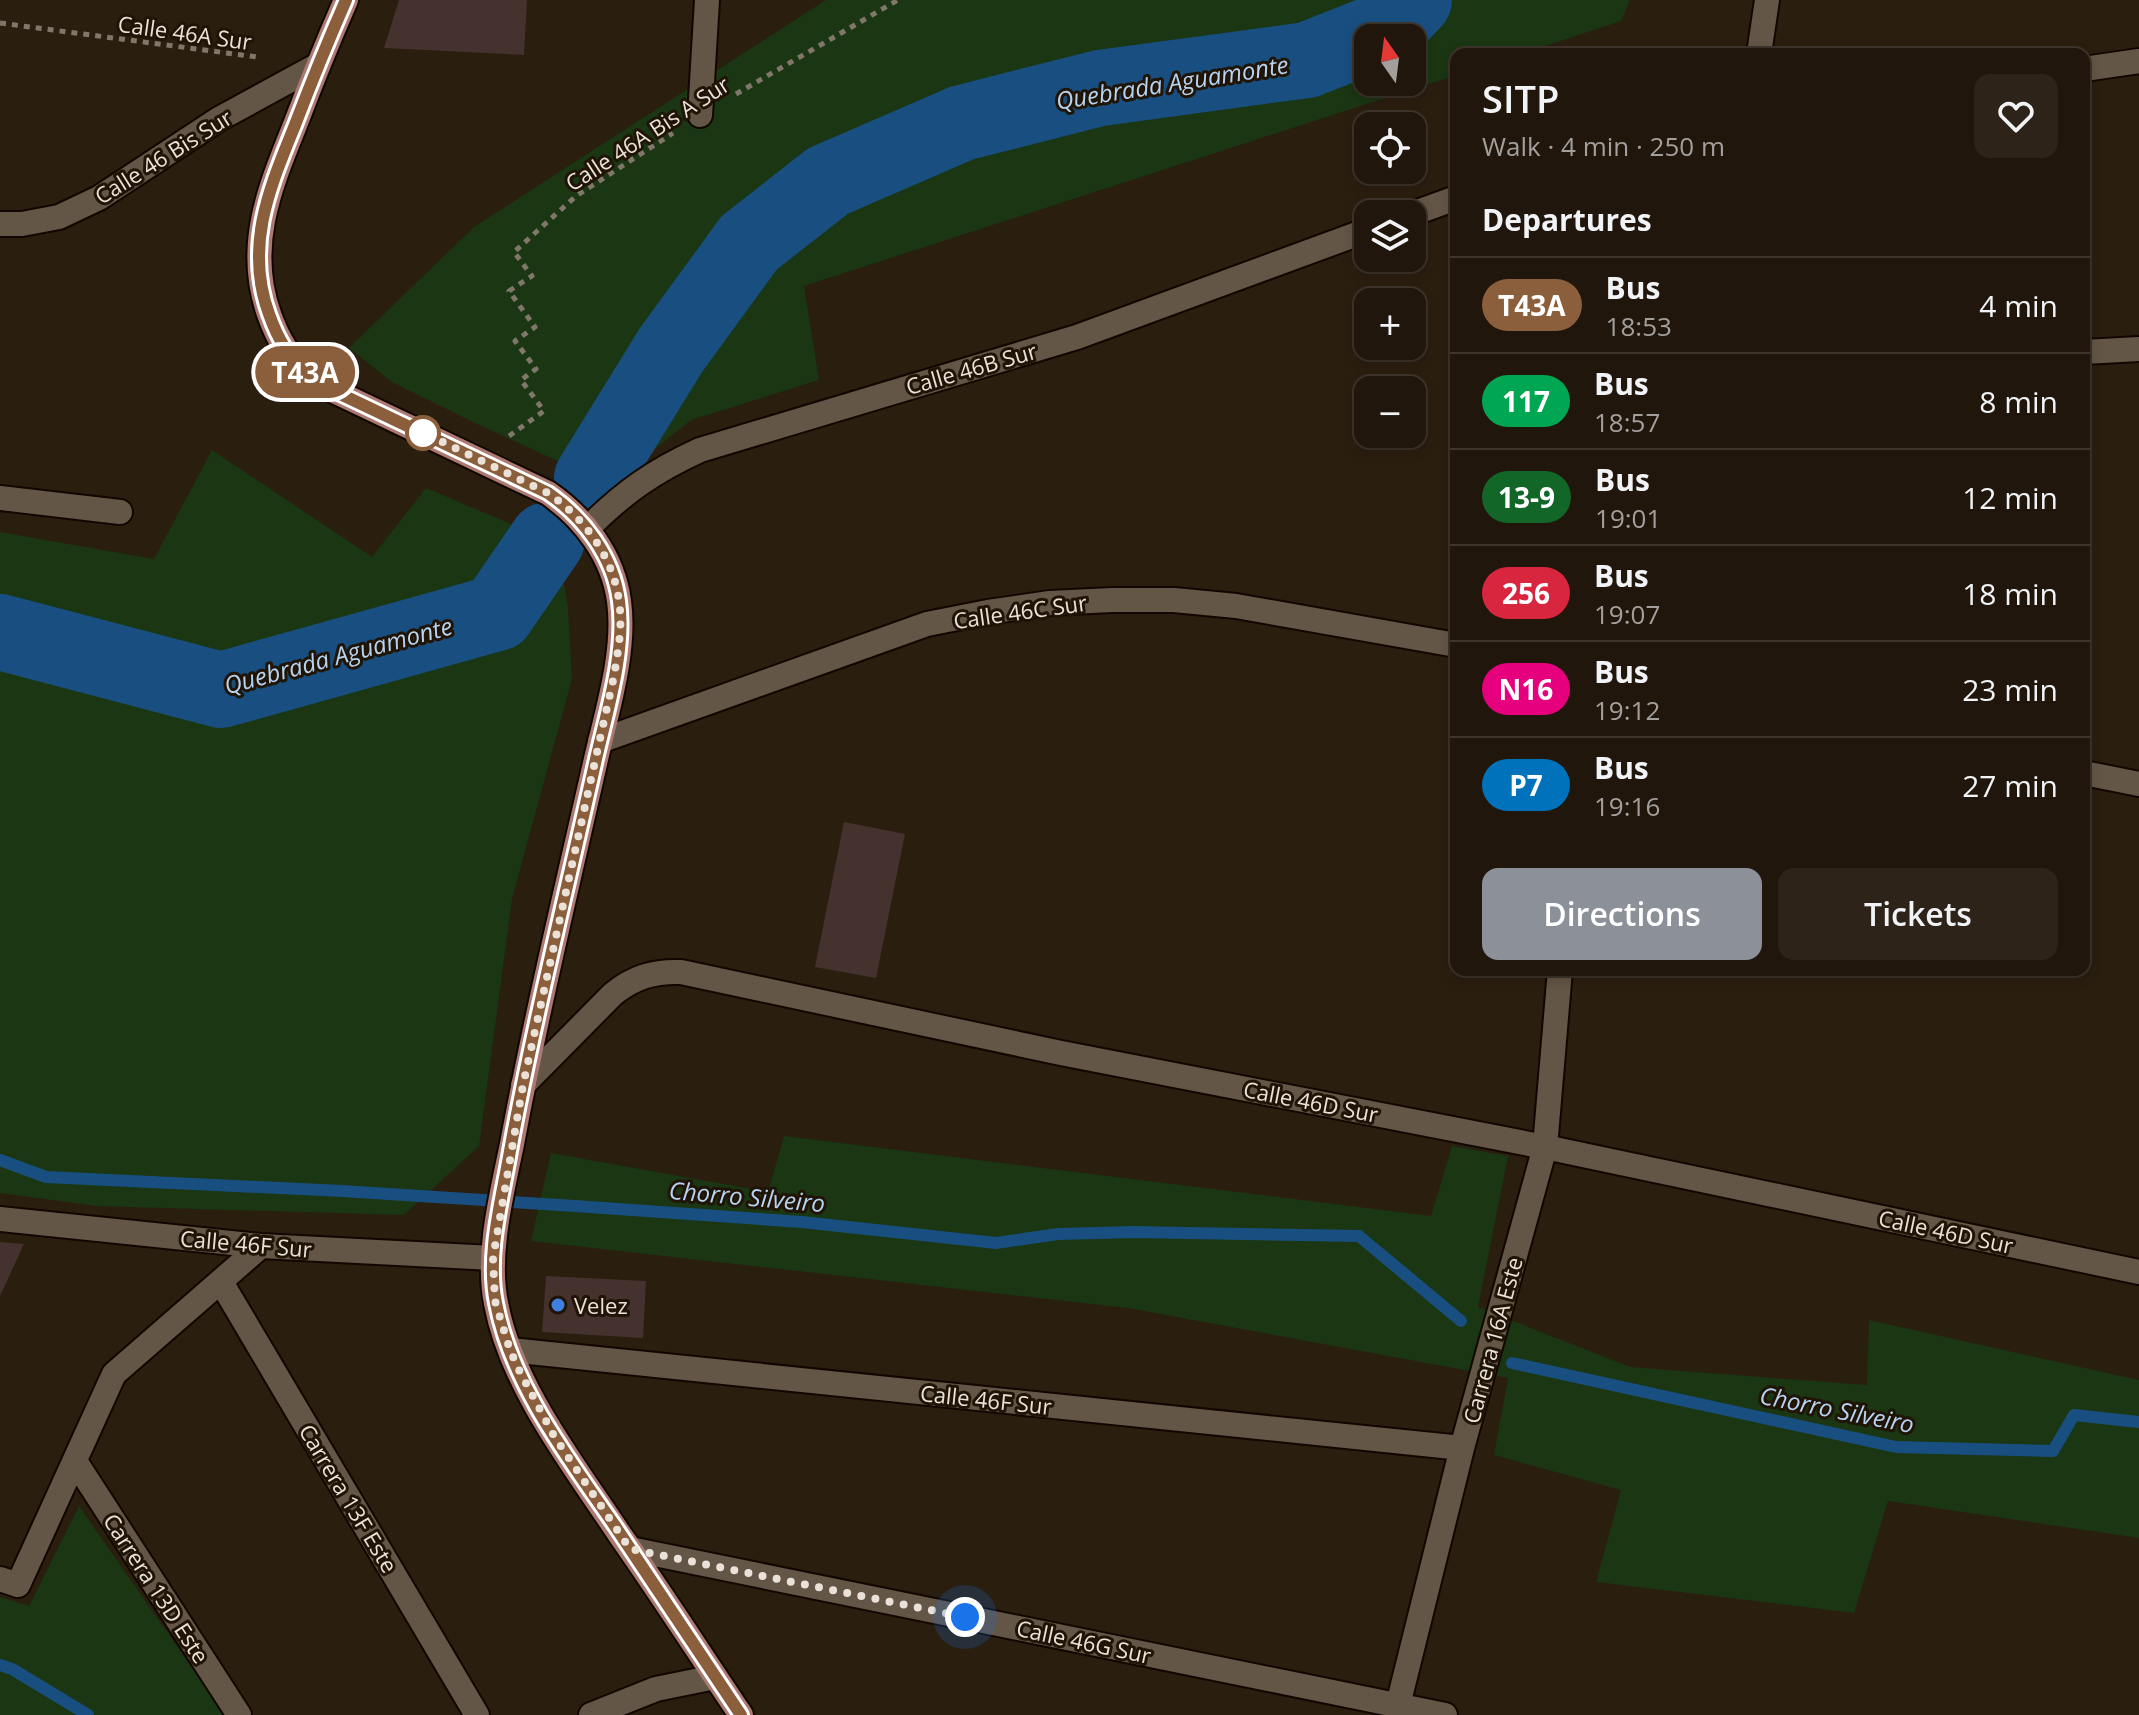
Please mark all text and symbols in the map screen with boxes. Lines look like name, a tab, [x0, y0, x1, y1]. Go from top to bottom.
street label: Calle 46A Sur	[116, 8, 254, 56]
north arrow	[1354, 24, 1426, 96]
map controls	[1354, 24, 1426, 448]
water label: Quebrada Aguamonte	[1053, 47, 1291, 117]
street label: Calle 46A Bis A Sur	[559, 69, 735, 197]
text: SITP	[1482, 72, 1559, 124]
button: heart	[1974, 74, 2058, 158]
street label: Calle 46 Bis Sur	[89, 102, 237, 210]
button: locate	[1354, 112, 1426, 184]
text: Walk · 4 min · 250 m	[1482, 128, 1725, 164]
text: Departures	[1482, 199, 1652, 240]
button: layers	[1354, 200, 1426, 272]
text: Bus	[1606, 267, 1660, 308]
text: 4 min	[1979, 285, 2058, 326]
text: T43A	[1498, 286, 1566, 324]
button: +	[1354, 288, 1426, 360]
text: 18:53	[1606, 308, 1672, 344]
street label: Calle 46B Sur	[902, 335, 1040, 401]
line badge: T43A	[249, 346, 361, 398]
text: T43A	[271, 353, 339, 391]
text: Bus	[1594, 363, 1649, 404]
button: −	[1354, 376, 1426, 448]
text: 8 min	[1979, 381, 2058, 422]
text: 117	[1502, 382, 1550, 420]
text: 18:57	[1594, 404, 1660, 440]
unlabelled marker	[406, 416, 440, 450]
text: Bus	[1595, 459, 1650, 500]
text: 12 min	[1962, 477, 2058, 518]
text: 13-9	[1498, 478, 1555, 516]
text: 19:01	[1595, 500, 1661, 536]
text: Bus	[1594, 555, 1649, 596]
text: 18 min	[1962, 573, 2058, 614]
text: 256	[1502, 574, 1550, 612]
street label: Calle 46C Sur	[951, 587, 1089, 635]
text: 19:07	[1594, 596, 1660, 632]
water label: Quebrada Aguamonte	[220, 609, 456, 701]
text: Bus	[1594, 651, 1649, 692]
text: 23 min	[1962, 669, 2058, 710]
text: N16	[1499, 670, 1553, 708]
text: 19:12	[1594, 692, 1660, 728]
text: Bus	[1594, 747, 1649, 788]
text: 27 min	[1962, 765, 2058, 806]
text: P7	[1509, 766, 1543, 804]
text: 19:16	[1594, 788, 1660, 824]
button: Directions	[1482, 868, 1762, 960]
button: Tickets	[1778, 868, 2058, 960]
street label: Calle 46D Sur	[1241, 1073, 1381, 1129]
water label: Chorro Silveiro	[668, 1173, 826, 1219]
street label: Calle 46D Sur	[1876, 1202, 2016, 1260]
street label: Calle 46F Sur	[179, 1222, 313, 1264]
street label: Carrera 16A Este	[1455, 1254, 1529, 1426]
place label: Velez	[574, 1290, 628, 1320]
marker: Velez	[549, 1296, 567, 1314]
street label: Calle 46F Sur	[919, 1377, 1053, 1421]
water label: Chorro Silveiro	[1757, 1378, 1917, 1440]
street label: Carrera 13F Este	[293, 1418, 405, 1578]
street label: Carrera 13D Este	[97, 1507, 217, 1669]
your location	[945, 1597, 985, 1637]
street label: Calle 46G Sur	[1014, 1612, 1154, 1670]

